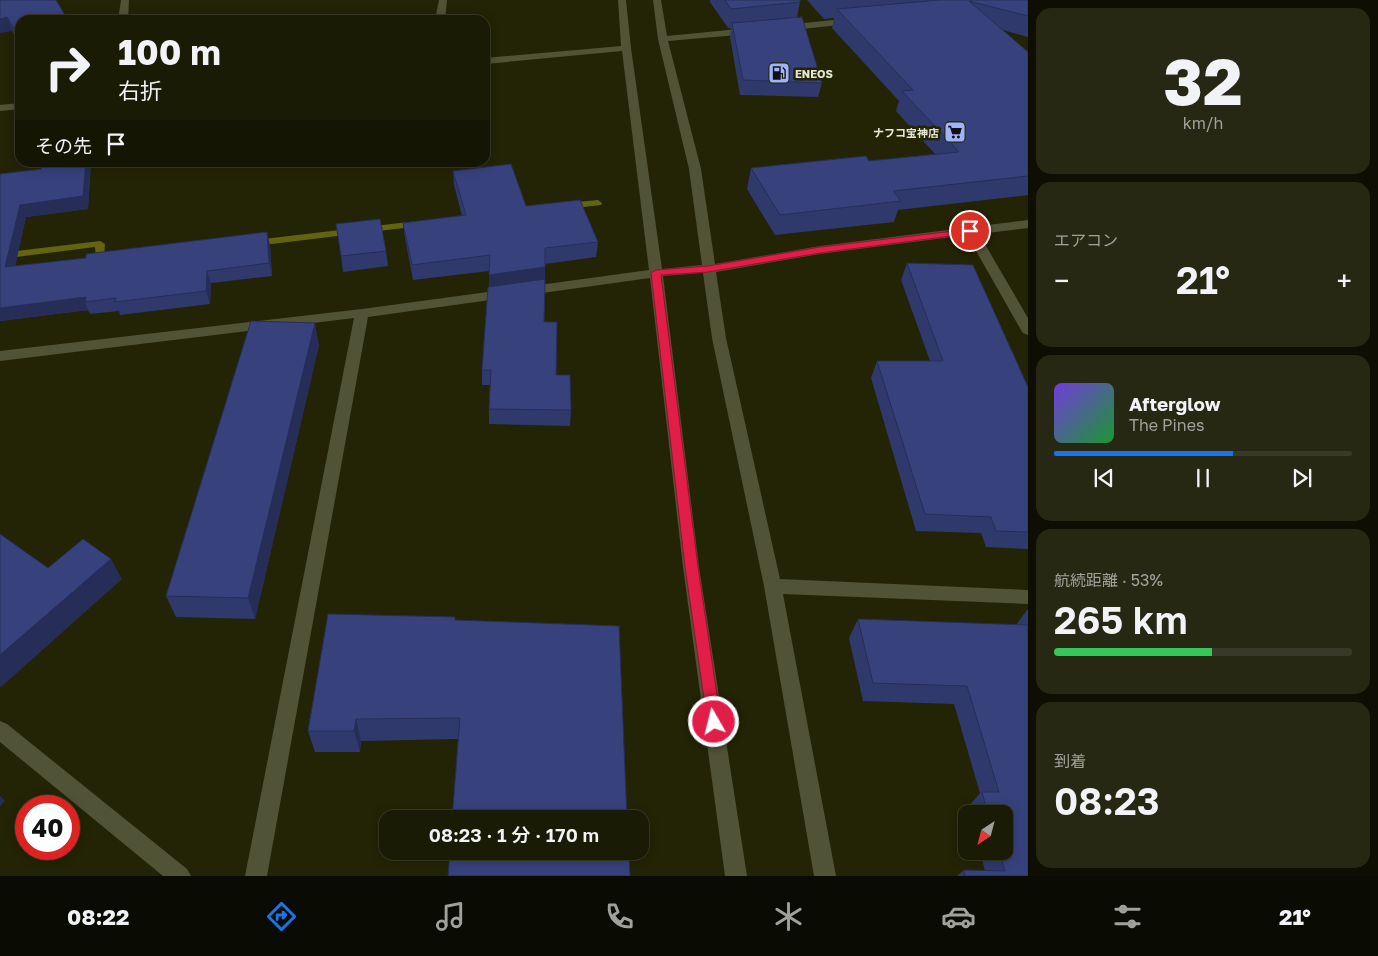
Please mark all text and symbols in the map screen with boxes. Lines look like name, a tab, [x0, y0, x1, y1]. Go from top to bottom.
text: 100 m	[118, 31, 221, 73]
icon: right	[35, 35, 100, 100]
text: 32	[1163, 41, 1243, 119]
fuel station icon: ENEOS	[767, 61, 791, 85]
place label: ENEOS	[795, 67, 833, 80]
text: 右折	[118, 77, 162, 104]
text: km/h	[1183, 113, 1223, 133]
supermarket icon: ナフコ宝神店	[943, 120, 967, 144]
place label: ナフコ宝神店	[873, 126, 939, 139]
icon: arrive	[102, 130, 130, 158]
text: その先	[35, 134, 92, 157]
pin	[949, 210, 991, 252]
icon: arrive	[956, 217, 984, 245]
text: エアコン	[1054, 230, 1118, 250]
text: 21°	[1176, 257, 1230, 302]
text: −	[1054, 264, 1069, 297]
text: +	[1337, 264, 1352, 297]
text: Afterglow	[1129, 392, 1220, 415]
text: The Pines	[1129, 415, 1204, 435]
icon: previous	[1090, 464, 1118, 492]
icon: pause	[1189, 464, 1217, 492]
icon: next	[1288, 464, 1316, 492]
text: 航続距離 · 53%	[1054, 570, 1163, 590]
text: 265 km	[1054, 597, 1188, 642]
position arrow	[687, 695, 739, 747]
text: 到着	[1054, 751, 1086, 771]
text: 08:23	[1054, 778, 1160, 823]
speed limit sign: 40	[15, 795, 80, 860]
north arrow	[958, 805, 1012, 860]
map controls	[958, 805, 1013, 860]
text: 08:23 · 1 分 · 170 m	[429, 823, 599, 846]
icon: directions	[264, 899, 299, 934]
icon: music	[433, 899, 468, 934]
icon: phone	[602, 899, 637, 934]
icon: climate	[771, 899, 806, 934]
icon: car	[941, 899, 976, 934]
icon: filters	[1110, 899, 1145, 934]
text: 08:22	[67, 903, 129, 930]
text: 21°	[1279, 903, 1311, 930]

